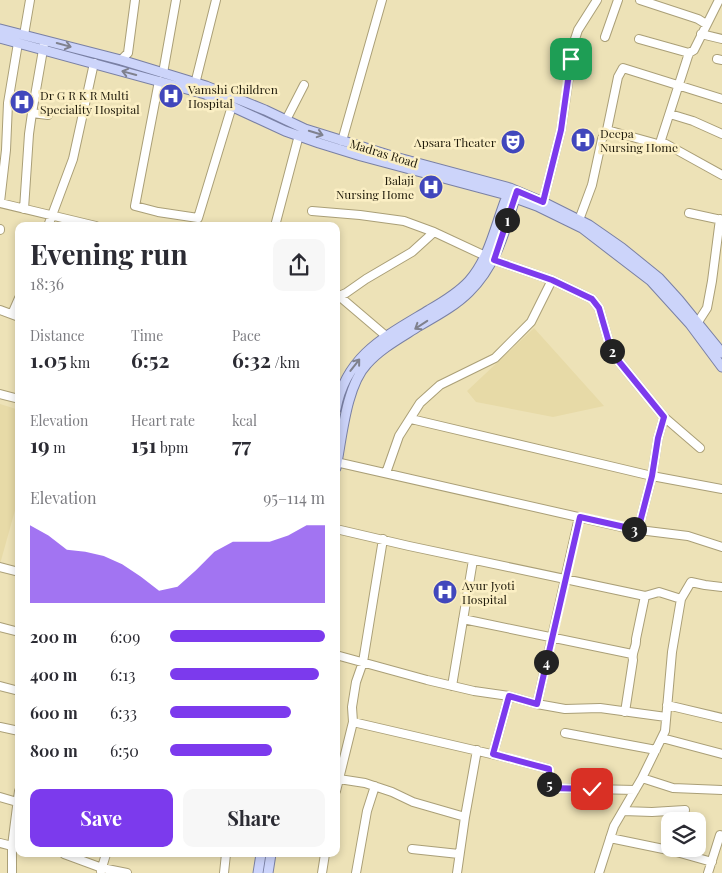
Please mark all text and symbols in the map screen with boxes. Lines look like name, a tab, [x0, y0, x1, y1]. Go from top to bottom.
pin	[550, 38, 592, 80]
one-way arrow	[56, 41, 72, 50]
icon: arrive	[557, 45, 585, 73]
one-way arrow	[121, 67, 137, 77]
place label: Vamshi Children Hospital	[187, 81, 278, 111]
hospital icon: Vamshi Children Hospital	[158, 83, 184, 109]
place label: Dr G R K R Multi Speciality Hospital	[40, 87, 140, 117]
hospital icon: Dr G R K R Multi Speciality Hospital	[9, 89, 35, 115]
place label: Deepa Nursing Home	[600, 125, 678, 155]
hospital icon: Deepa Nursing Home	[570, 127, 596, 153]
one-way arrow	[308, 128, 324, 138]
theatre icon: Apsara Theater	[500, 129, 526, 155]
place label: Apsara Theater	[413, 134, 497, 150]
street label: Madras Road	[348, 135, 420, 171]
place label: Balaji Nursing Home	[336, 172, 414, 202]
hospital icon: Balaji Nursing Home	[418, 174, 444, 200]
pin: 1	[494, 208, 520, 232]
text: 1	[505, 211, 510, 230]
text: Evening run	[30, 235, 188, 272]
button: share	[273, 239, 325, 291]
text: 18:36	[30, 273, 64, 294]
one-way arrow	[415, 320, 429, 330]
text: Distance	[30, 326, 85, 345]
text: Time	[131, 326, 163, 345]
text: Pace	[232, 326, 261, 345]
pin: 2	[600, 338, 624, 364]
text: 2	[609, 342, 616, 361]
text: 1.05	[30, 345, 67, 373]
text: 6:52	[131, 345, 170, 373]
text: 6:32	[232, 345, 271, 373]
text: km	[67, 353, 90, 372]
text: /km	[271, 353, 300, 372]
one-way arrow	[349, 358, 360, 371]
text: Elevation	[30, 411, 88, 430]
text: Heart rate	[131, 411, 195, 430]
text: kcal	[232, 411, 257, 430]
text: 19	[30, 430, 50, 458]
text: 151	[131, 430, 157, 458]
text: 77	[232, 430, 251, 458]
text: m	[50, 438, 66, 457]
text: bpm	[157, 438, 188, 457]
text: Elevation	[30, 487, 97, 508]
text: 95–114 m	[263, 487, 325, 508]
pin: 3	[622, 516, 646, 542]
text: 3	[631, 520, 638, 539]
place label: Ayur Jyoti Hospital	[461, 577, 515, 607]
hospital icon: Ayur Jyoti Hospital	[432, 579, 458, 605]
text: 200 m	[30, 626, 77, 647]
text: 6:09	[110, 626, 140, 647]
pin: 4	[534, 650, 558, 674]
text: 4	[543, 653, 550, 672]
text: 400 m	[30, 664, 77, 685]
text: 6:13	[110, 664, 135, 685]
text: 600 m	[30, 702, 78, 723]
text: 6:33	[110, 702, 137, 723]
text: 800 m	[30, 740, 78, 761]
text: 6:50	[110, 740, 139, 761]
pin	[571, 768, 613, 810]
pin: 5	[536, 772, 562, 796]
text: 5	[546, 775, 553, 794]
icon: check	[578, 775, 606, 803]
button: Save	[30, 789, 173, 847]
button: Share	[183, 789, 325, 847]
map controls	[661, 812, 706, 857]
button: layers	[661, 812, 706, 857]

